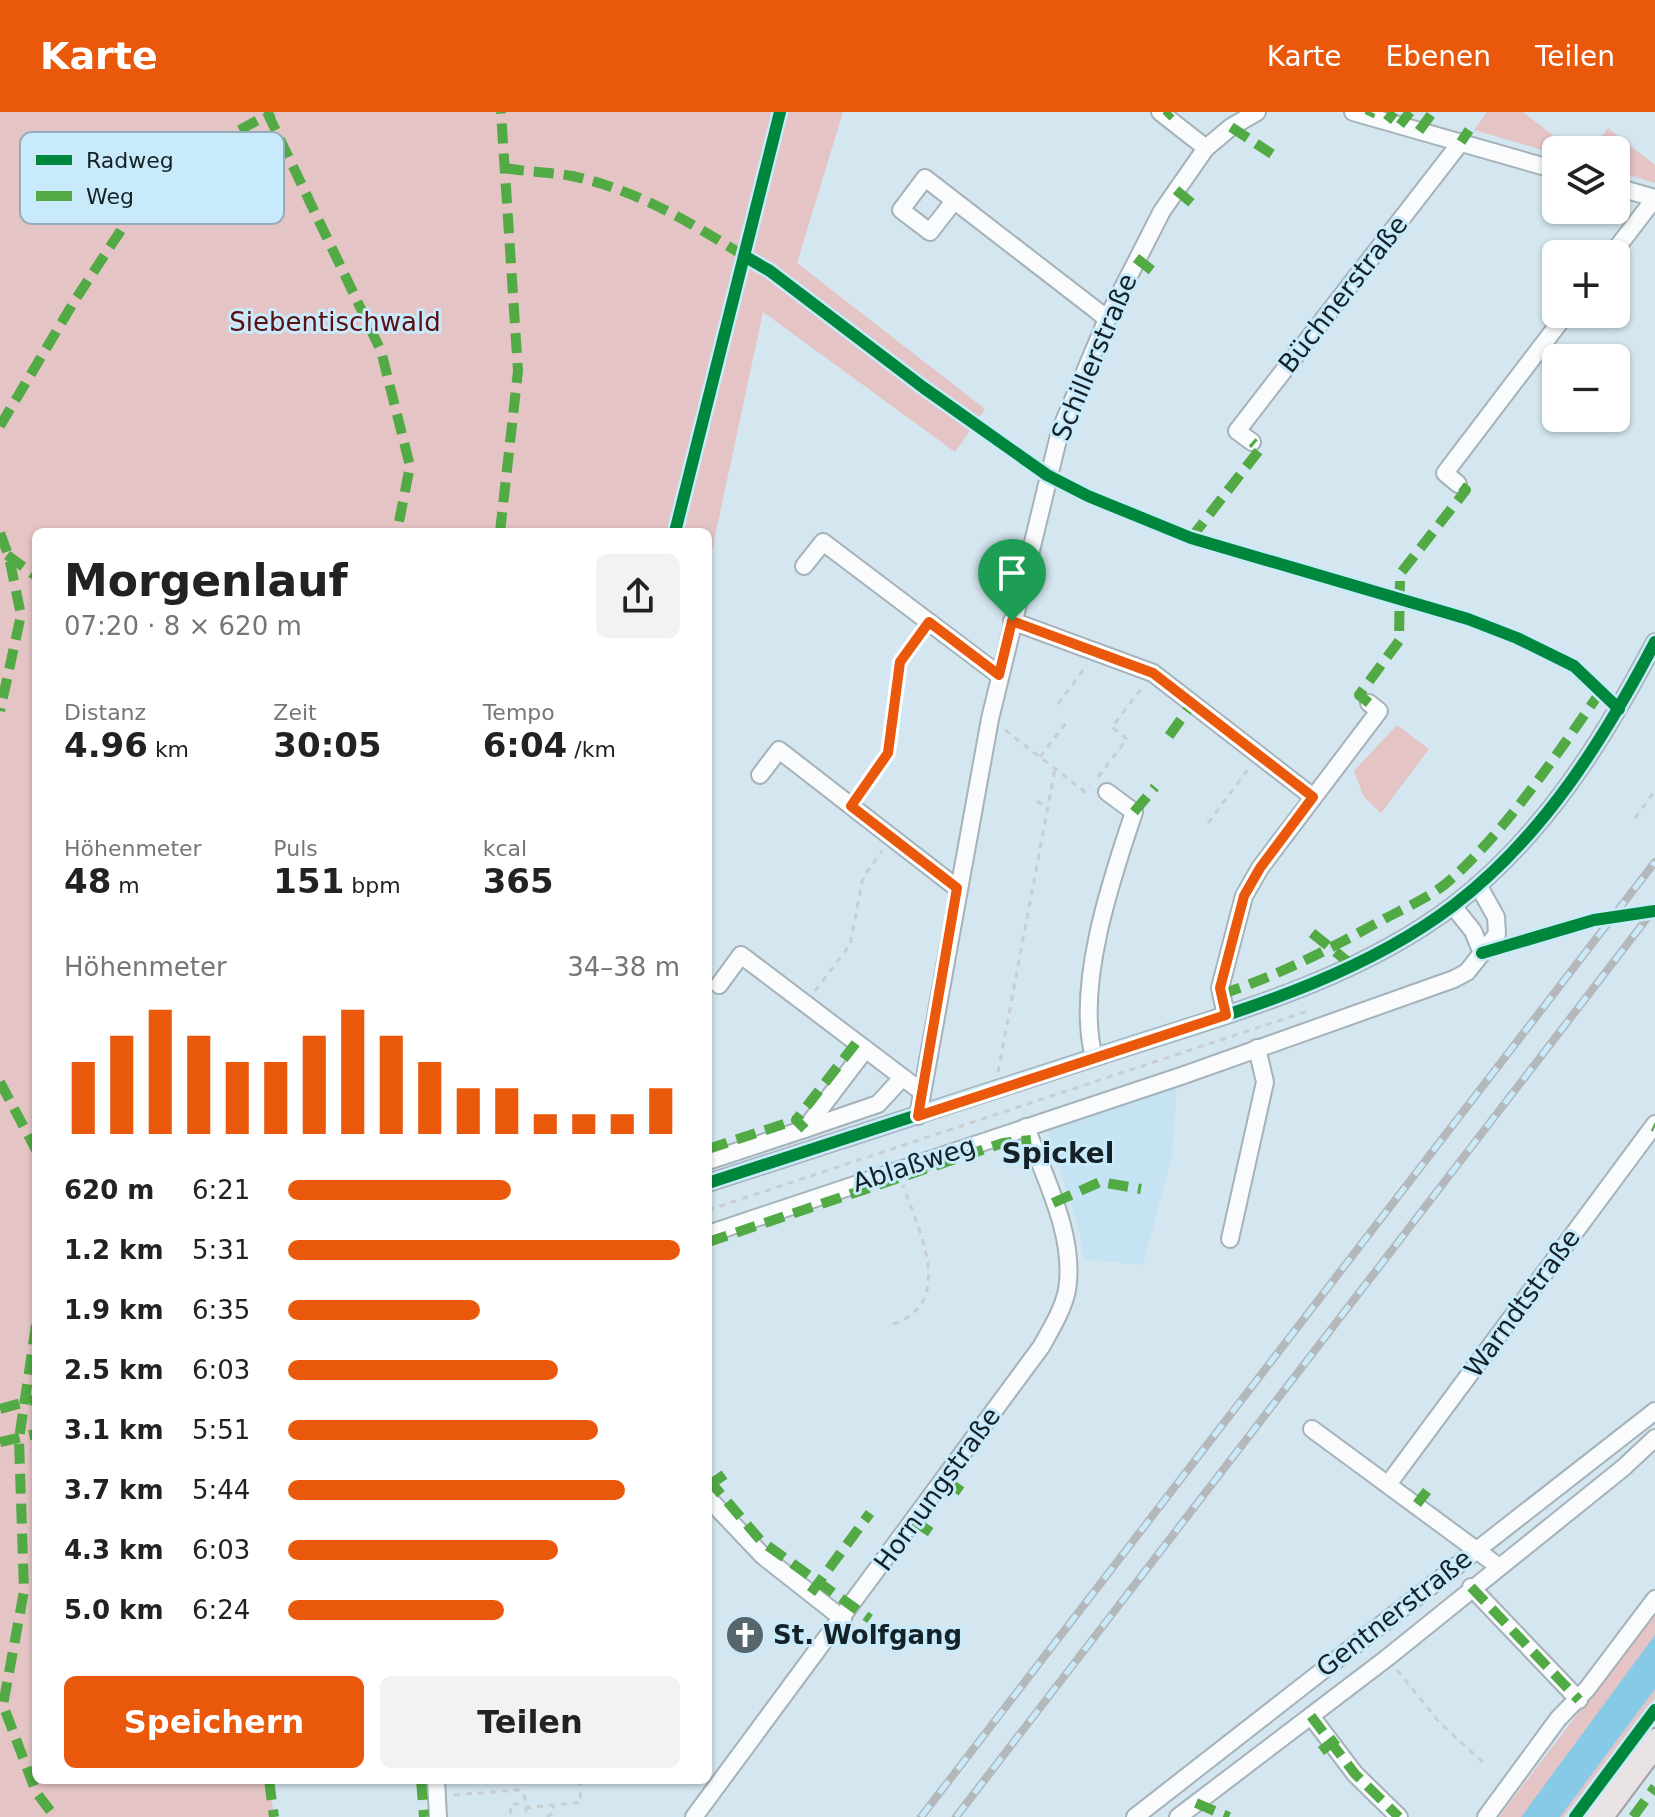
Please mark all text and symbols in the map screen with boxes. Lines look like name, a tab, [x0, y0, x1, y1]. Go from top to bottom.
text: Karte	[40, 34, 158, 78]
text: Karte	[1267, 40, 1341, 73]
text: Ebenen	[1385, 40, 1491, 73]
text: Teilen	[1535, 40, 1615, 73]
legend	[20, 132, 284, 224]
map controls	[1542, 136, 1630, 432]
button: layers	[1542, 136, 1630, 224]
text: Radweg	[86, 148, 174, 173]
text: Weg	[86, 184, 134, 209]
street label: Büchnerstraße	[1272, 210, 1414, 378]
button: +	[1542, 240, 1630, 328]
street label: Schillerstraße	[1045, 269, 1143, 445]
park label: Siebentischwald	[229, 307, 441, 337]
button: −	[1542, 344, 1630, 432]
pin	[978, 539, 1046, 621]
icon: arrive	[990, 551, 1034, 595]
button: share	[596, 554, 680, 638]
text: Morgenlauf	[64, 555, 348, 606]
text: 07:20 · 8 × 620 m	[64, 611, 302, 641]
text: Distanz	[64, 700, 146, 725]
text: Zeit	[273, 700, 317, 725]
text: Tempo	[483, 700, 555, 725]
text: 4.96	[64, 725, 148, 765]
text: 30:05	[273, 725, 382, 765]
text: 6:04	[483, 725, 567, 765]
text: km	[148, 737, 189, 762]
text: /km	[567, 737, 616, 762]
text: Höhenmeter	[64, 836, 202, 861]
text: Puls	[273, 836, 318, 861]
text: kcal	[483, 836, 527, 861]
text: 48	[64, 861, 111, 901]
text: 151	[273, 861, 344, 901]
text: 365	[483, 861, 554, 901]
text: m	[111, 873, 140, 898]
text: bpm	[344, 873, 401, 898]
text: Höhenmeter	[64, 952, 227, 982]
text: 34–38 m	[567, 952, 680, 982]
street label: Ablaßweg	[849, 1130, 979, 1198]
district label: Spickel	[1002, 1137, 1114, 1170]
text: 620 m	[64, 1175, 154, 1205]
text: 6:21	[192, 1175, 250, 1205]
street label: Warndtstraße	[1458, 1223, 1586, 1383]
text: 1.2 km	[64, 1235, 164, 1265]
text: 5:31	[192, 1235, 250, 1265]
text: 1.9 km	[64, 1295, 164, 1325]
text: 6:35	[192, 1295, 250, 1325]
text: 2.5 km	[64, 1355, 164, 1385]
text: 6:03	[192, 1355, 250, 1385]
street label: Hornungstraße	[868, 1402, 1006, 1576]
text: 3.1 km	[64, 1415, 164, 1445]
text: 5:51	[192, 1415, 250, 1445]
text: 3.7 km	[64, 1475, 164, 1505]
text: 5:44	[192, 1475, 250, 1505]
text: 4.3 km	[64, 1535, 164, 1565]
text: 6:03	[192, 1535, 250, 1565]
street label: Gentnerstraße	[1310, 1543, 1478, 1683]
text: 5.0 km	[64, 1595, 164, 1625]
text: 6:24	[192, 1595, 250, 1625]
church icon: St. Wolfgang	[724, 1614, 766, 1656]
place label: St. Wolfgang	[773, 1620, 962, 1650]
button: Speichern	[64, 1676, 364, 1768]
button: Teilen	[380, 1676, 680, 1768]

